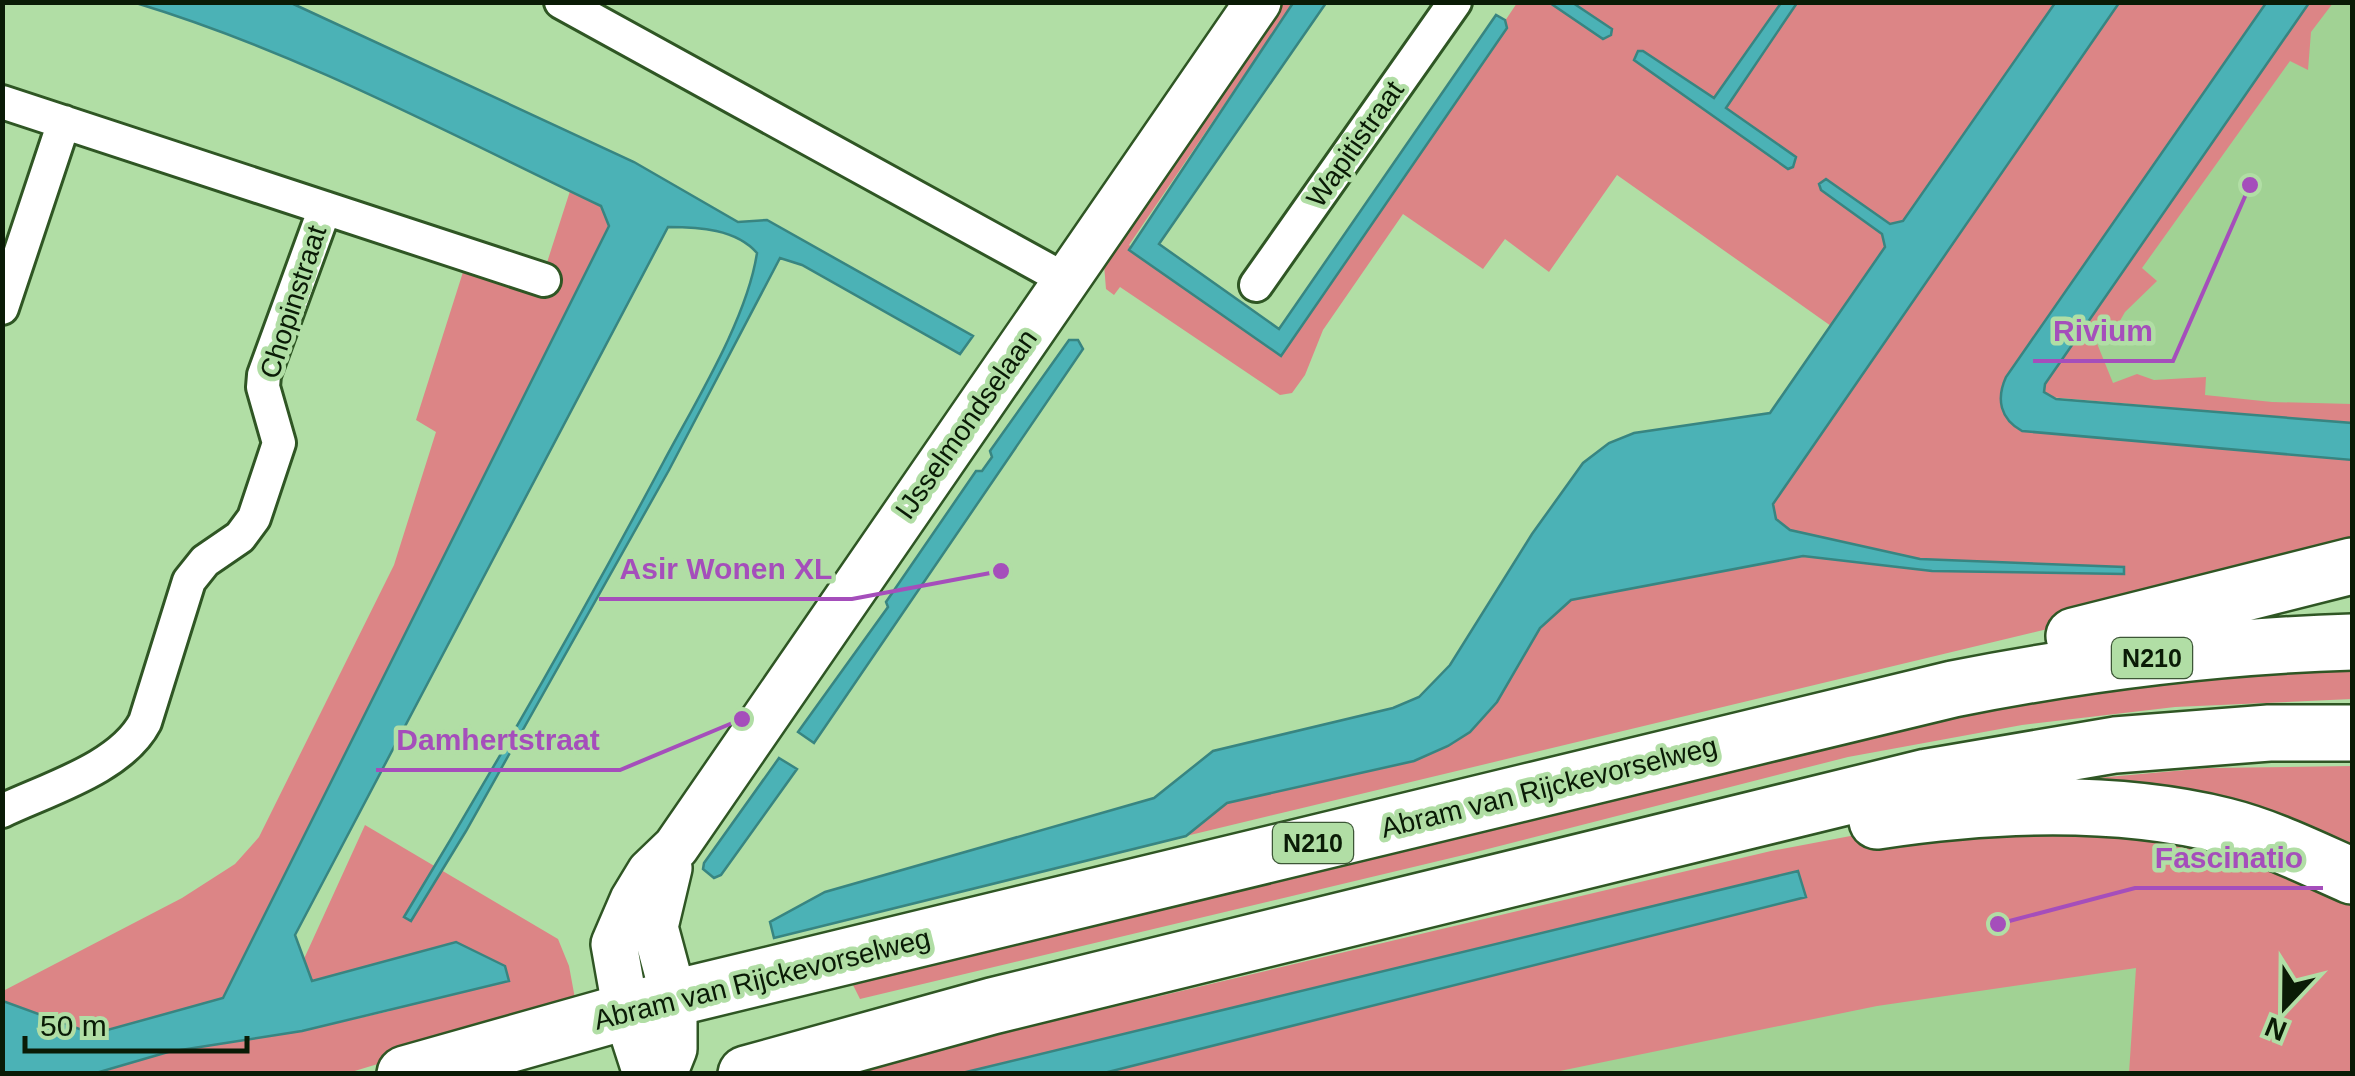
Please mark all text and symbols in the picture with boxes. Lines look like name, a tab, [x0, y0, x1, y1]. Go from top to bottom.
street label: Wapitistraat	[1300, 75, 1410, 213]
street label: Chopinstraat	[254, 222, 332, 382]
callout: Rivium	[2033, 301, 2173, 361]
text: Rivium	[2053, 314, 2153, 347]
street label: IJsselmondselaan	[889, 323, 1043, 525]
callout: Asir Wonen XL	[599, 539, 852, 599]
text: Asir Wonen XL	[620, 552, 832, 585]
road number: N210	[2112, 638, 2192, 678]
callout: Damhertstraat	[376, 710, 620, 770]
text: Damhertstraat	[396, 723, 600, 756]
street label: Abram van Rijckevorselweg	[1378, 730, 1720, 844]
road number: N210	[1273, 823, 1353, 863]
callout: Fascinatio	[2135, 828, 2323, 888]
text: Fascinatio	[2155, 841, 2303, 874]
street label: Abram van Rijckevorselweg	[591, 922, 933, 1036]
north arrow	[2235, 956, 2335, 1056]
scale bar	[25, 991, 248, 1053]
text: 50 m	[40, 1009, 107, 1042]
text: N	[2261, 1011, 2291, 1047]

